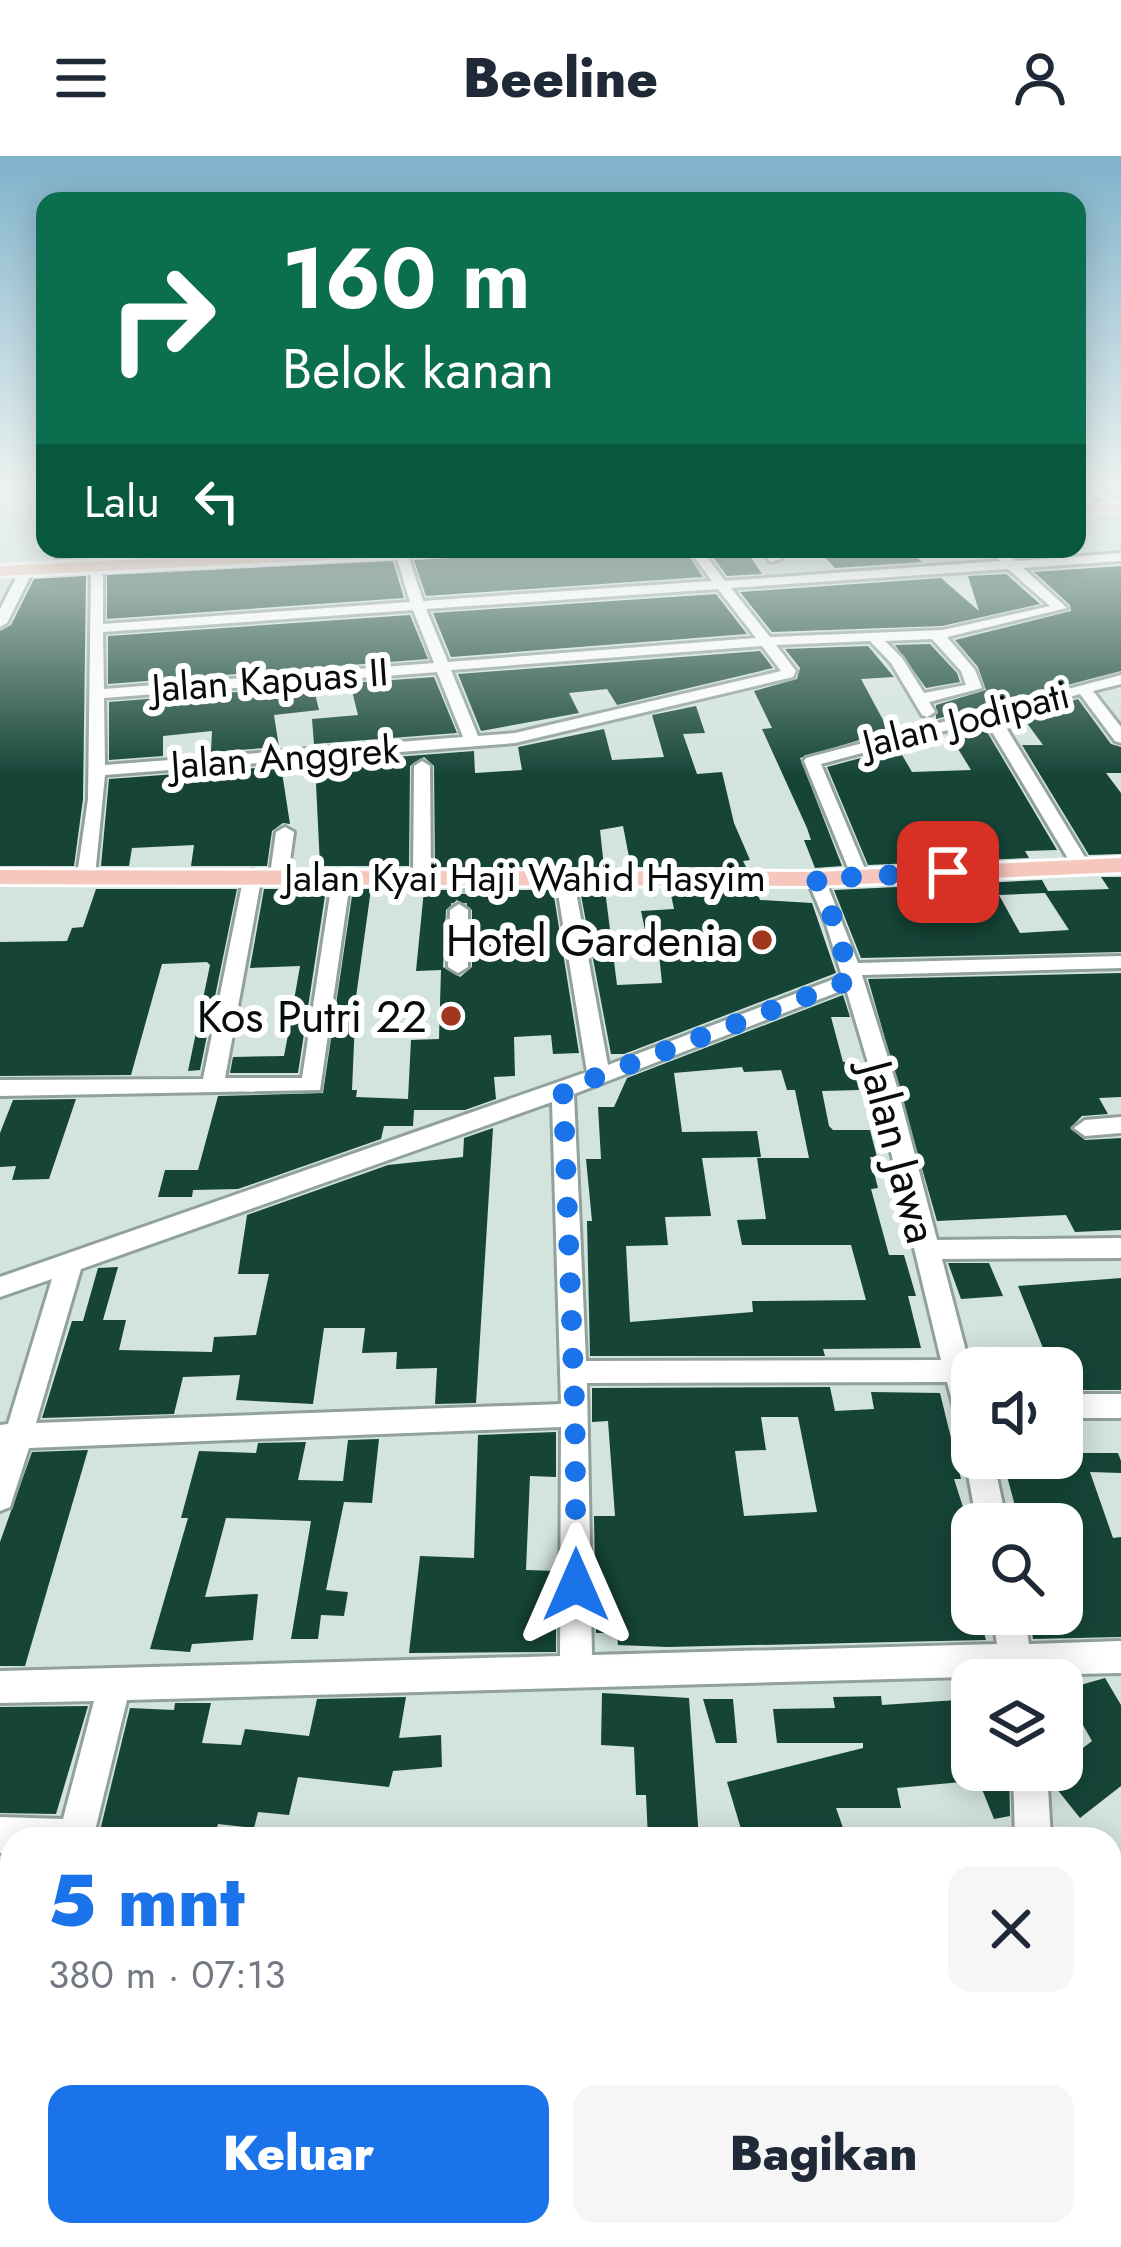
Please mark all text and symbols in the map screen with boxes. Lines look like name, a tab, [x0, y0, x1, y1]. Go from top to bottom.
text: Beeline	[463, 39, 658, 117]
icon: menu	[48, 45, 114, 111]
icon: person	[1007, 45, 1073, 111]
text: 160 m	[282, 218, 531, 340]
icon: right	[84, 240, 240, 396]
text: Belok kanan	[282, 330, 554, 408]
icon: left	[184, 468, 250, 534]
text: Lalu	[84, 469, 160, 534]
street label: Jalan Kapuas II	[145, 643, 390, 717]
street label: Jalan Jodipati	[852, 666, 1076, 773]
street label: Jalan Anggrek	[164, 721, 402, 794]
pin	[897, 821, 999, 923]
icon: arrive	[915, 839, 981, 905]
street label: Jalan Kyai Haji Wahid Hasyim	[279, 849, 766, 906]
place label: Hotel Gardenia	[446, 908, 738, 973]
marker: Hotel Gardenia	[749, 927, 775, 953]
place label: Kos Putri 22	[197, 984, 427, 1049]
marker: Kos Putri 22	[438, 1003, 464, 1029]
street label: Jalan Jawa	[842, 1049, 954, 1250]
map controls	[951, 1347, 1083, 1791]
button: sound	[951, 1347, 1083, 1479]
button: search	[951, 1503, 1083, 1635]
position arrow	[513, 1522, 639, 1648]
button: layers	[951, 1659, 1083, 1791]
text: 5 mnt	[48, 1849, 245, 1953]
button: close	[948, 1866, 1074, 1992]
text: 380 m · 07:13	[48, 1946, 286, 2003]
button: Keluar	[48, 2085, 549, 2223]
button: Bagikan	[573, 2085, 1074, 2223]

